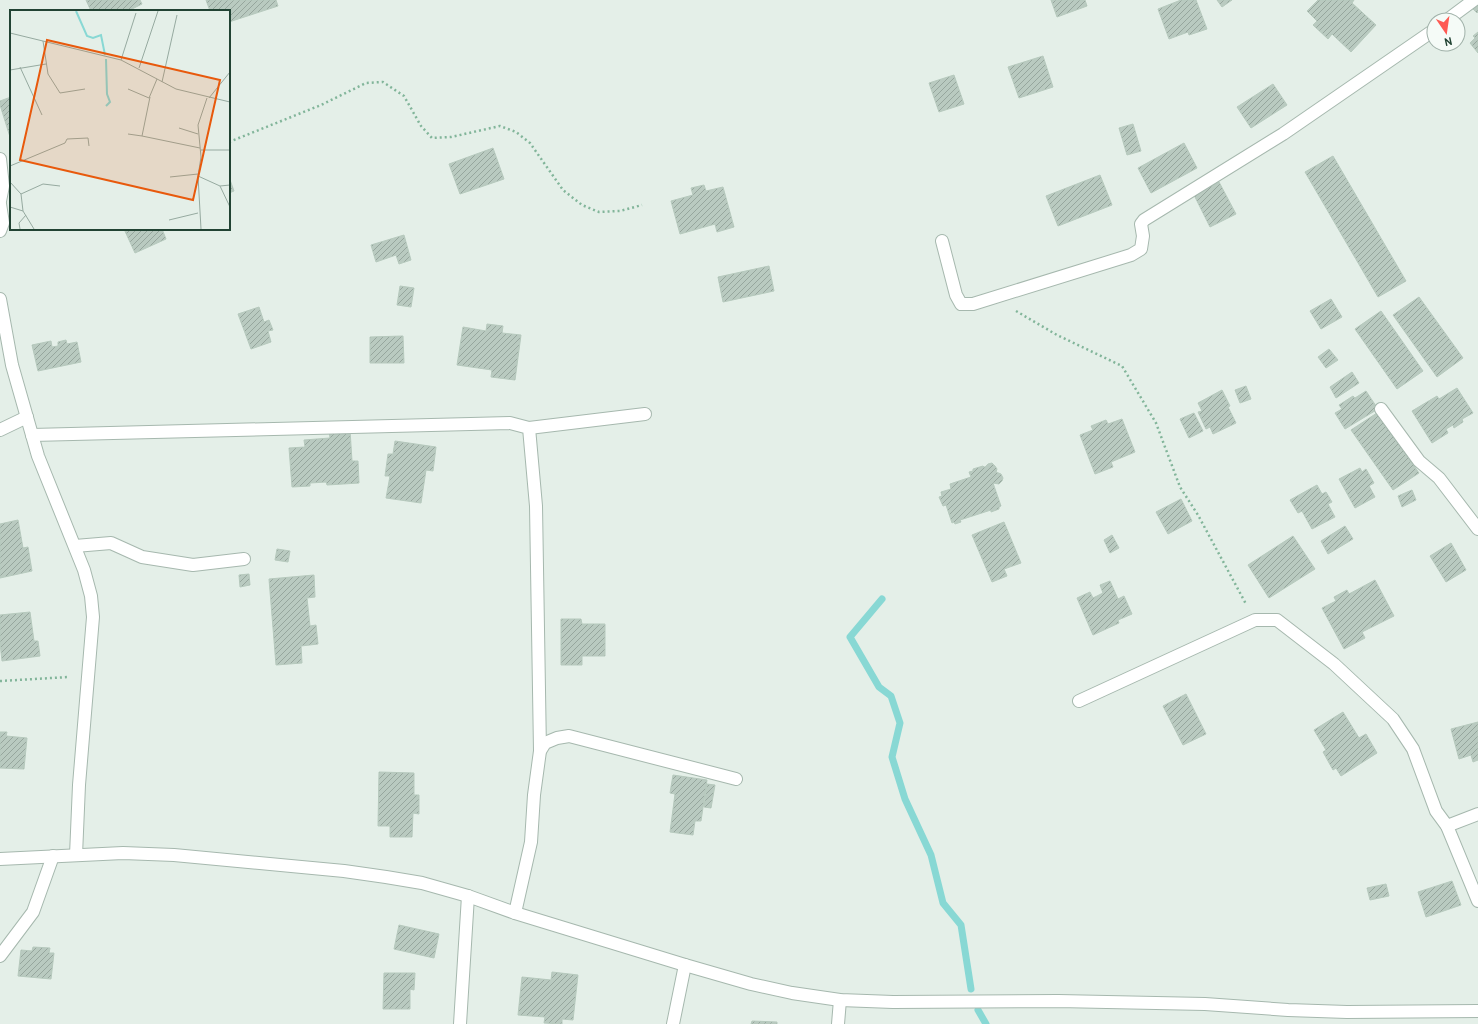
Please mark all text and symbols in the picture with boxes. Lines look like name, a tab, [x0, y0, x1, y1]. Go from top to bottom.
inset map	[10, 10, 230, 230]
north arrow	[1426, 12, 1466, 52]
text: N	[1443, 33, 1453, 48]

